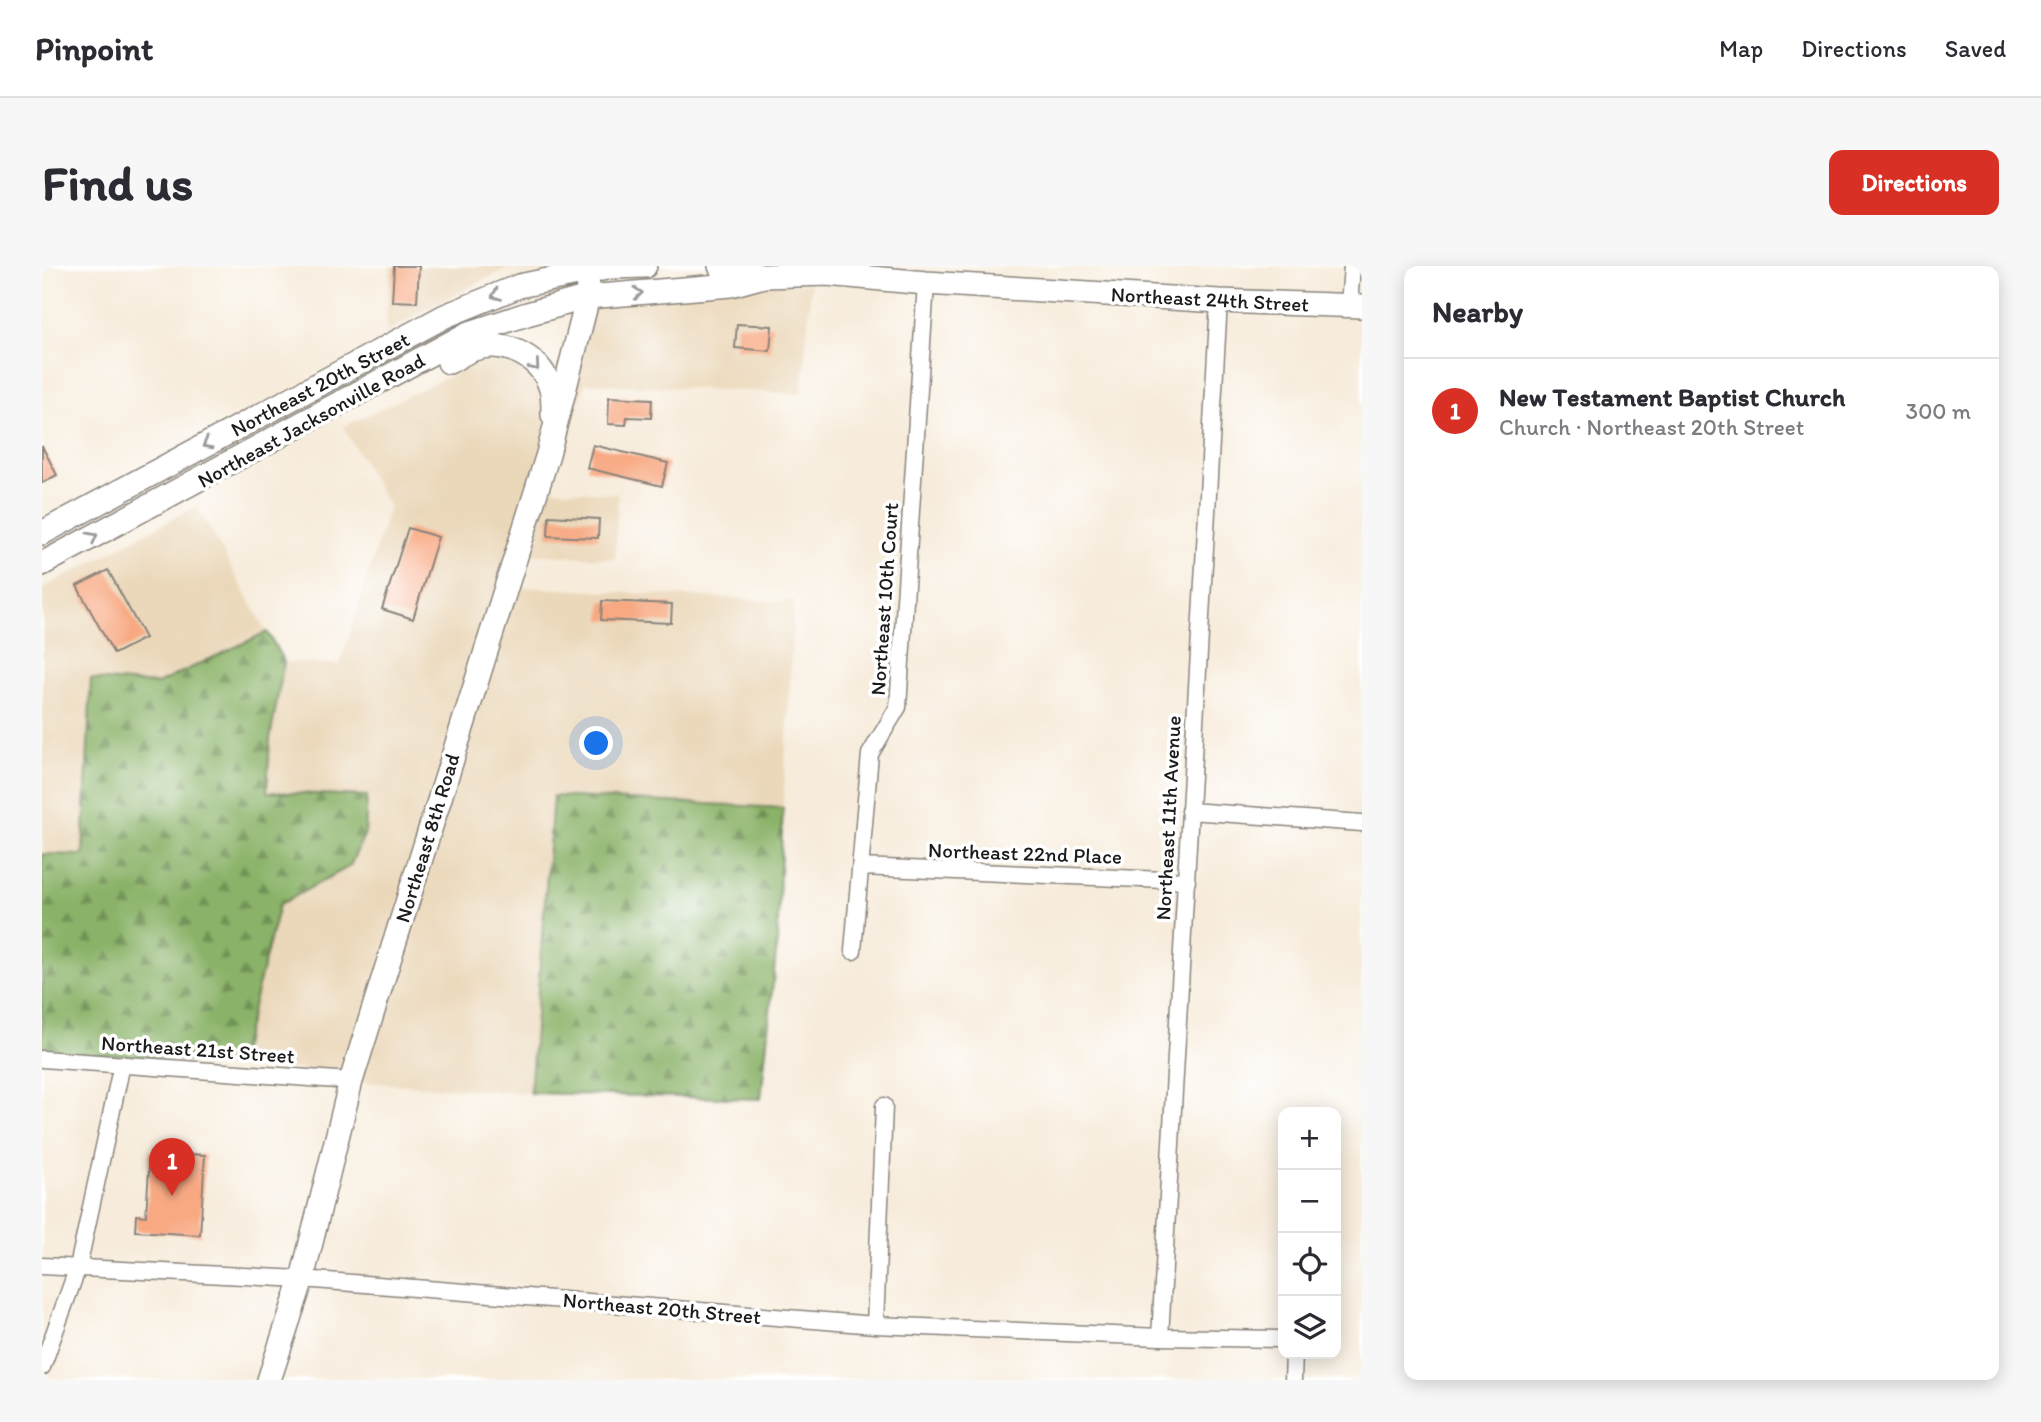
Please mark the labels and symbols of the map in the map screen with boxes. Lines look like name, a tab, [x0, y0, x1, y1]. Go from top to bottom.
street label: Northeast 24th Street	[1110, 281, 1310, 317]
one-way arrow	[632, 286, 643, 301]
one-way arrow	[491, 287, 503, 301]
street label: Northeast 20th Street	[226, 326, 414, 442]
street label: Northeast Jacksonville Road	[193, 347, 429, 493]
one-way arrow	[527, 358, 539, 371]
one-way arrow	[202, 436, 215, 449]
street label: Northeast 10th Court	[865, 502, 903, 696]
one-way arrow	[85, 532, 98, 545]
street label: Northeast 11th Avenue	[1150, 715, 1186, 921]
your location	[579, 726, 613, 760]
street label: Northeast 8th Road	[389, 750, 465, 926]
street label: Northeast 22nd Place	[928, 837, 1122, 869]
street label: Northeast 21st Street	[100, 1030, 296, 1068]
pin: 1	[149, 1138, 195, 1196]
street label: Northeast 20th Street	[562, 1287, 762, 1329]

